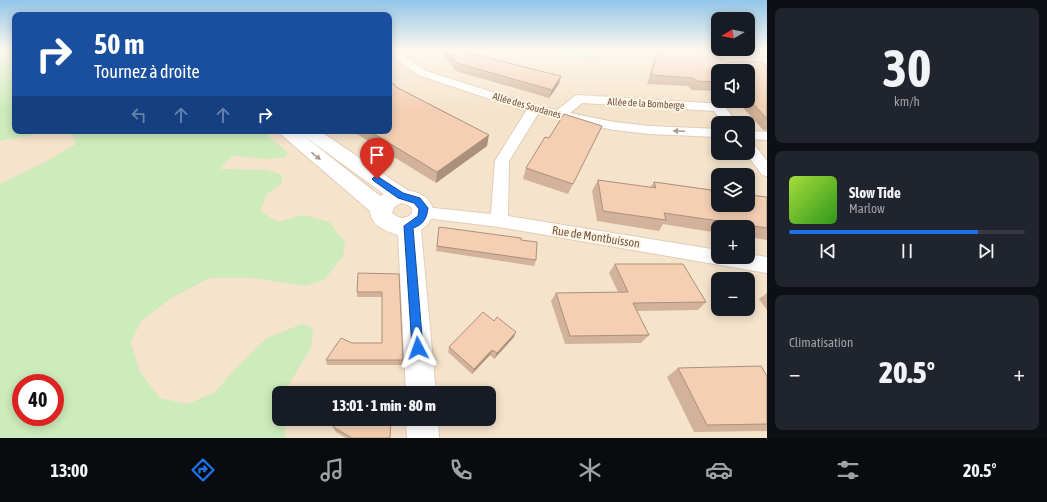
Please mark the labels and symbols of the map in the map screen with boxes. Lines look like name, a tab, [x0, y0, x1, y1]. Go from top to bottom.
north arrow	[711, 12, 755, 56]
street label: Allée des Soudanes	[491, 90, 563, 121]
street label: Allée de la Bomberge	[607, 96, 685, 111]
one-way arrow	[673, 128, 685, 135]
pin	[360, 138, 394, 179]
one-way arrow	[311, 151, 322, 160]
street label: Rue de Montbuisson	[551, 223, 641, 251]
position arrow	[397, 327, 439, 369]
speed limit sign: 40	[12, 374, 64, 426]

